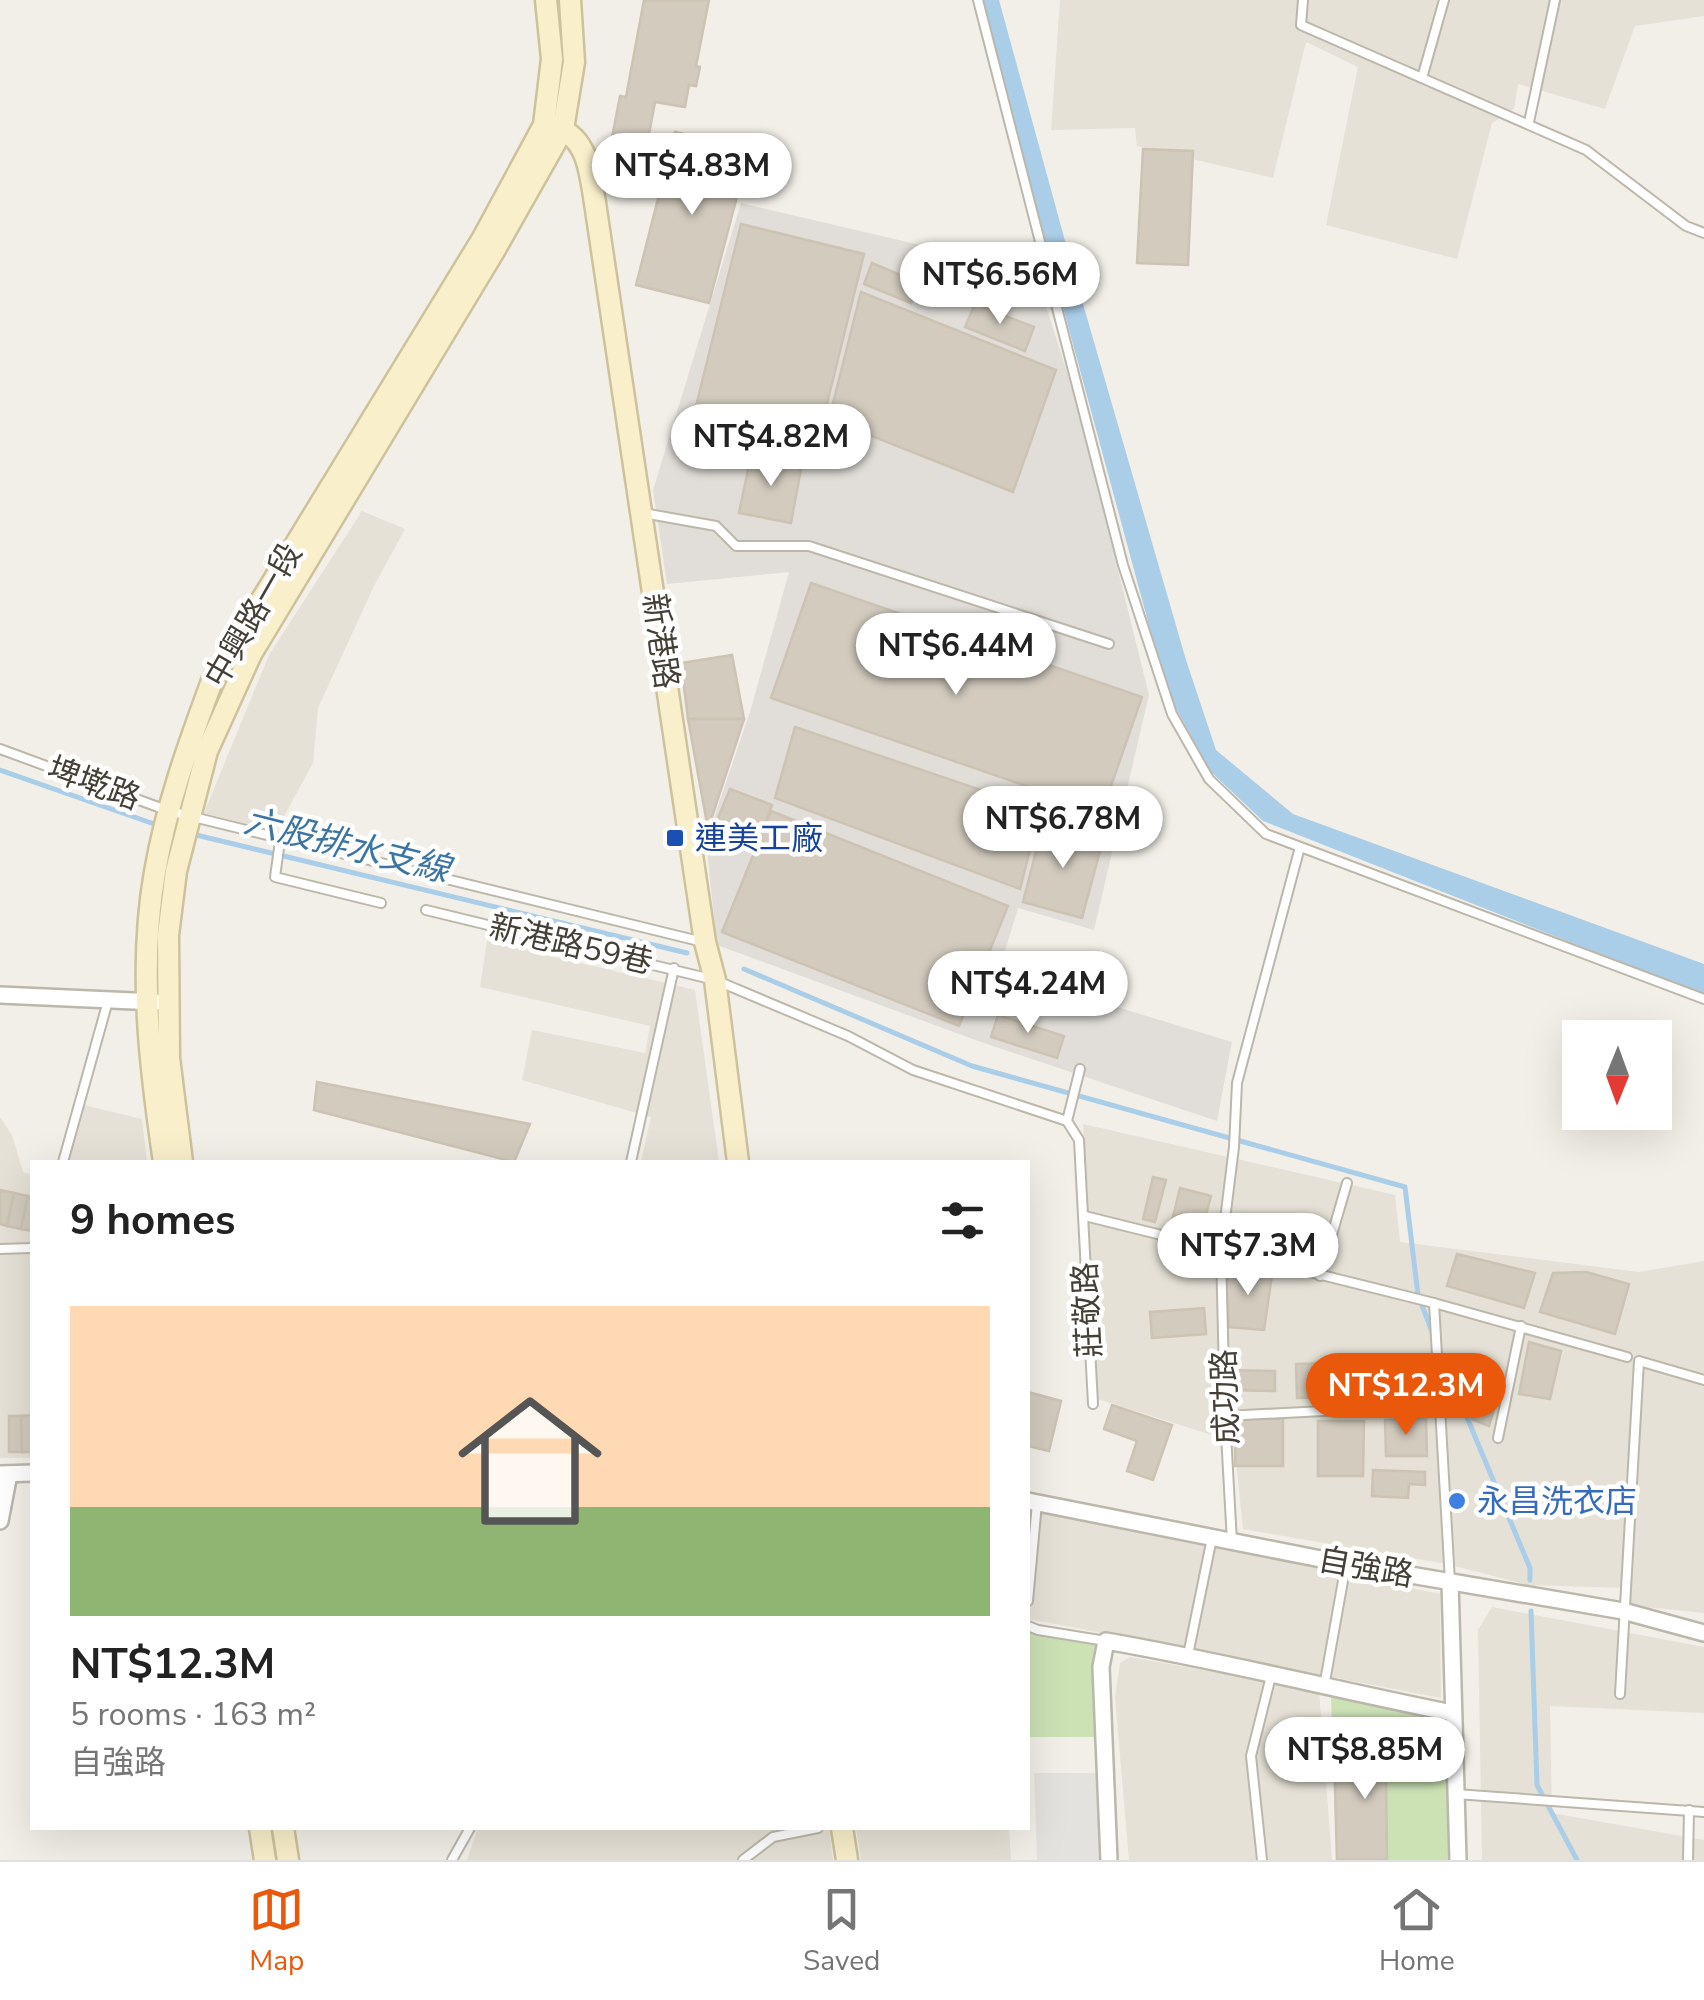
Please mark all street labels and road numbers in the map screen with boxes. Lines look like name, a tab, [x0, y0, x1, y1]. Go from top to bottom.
street label: 中興路一段	[195, 535, 312, 695]
street label: 新港路	[633, 591, 688, 692]
street label: 埤墘路	[41, 747, 146, 820]
street label: 新港路59巷	[485, 905, 657, 984]
street label: 莊敬路	[1064, 1261, 1111, 1359]
street label: 成功路	[1202, 1348, 1249, 1446]
street label: 自強路	[1315, 1538, 1417, 1597]

